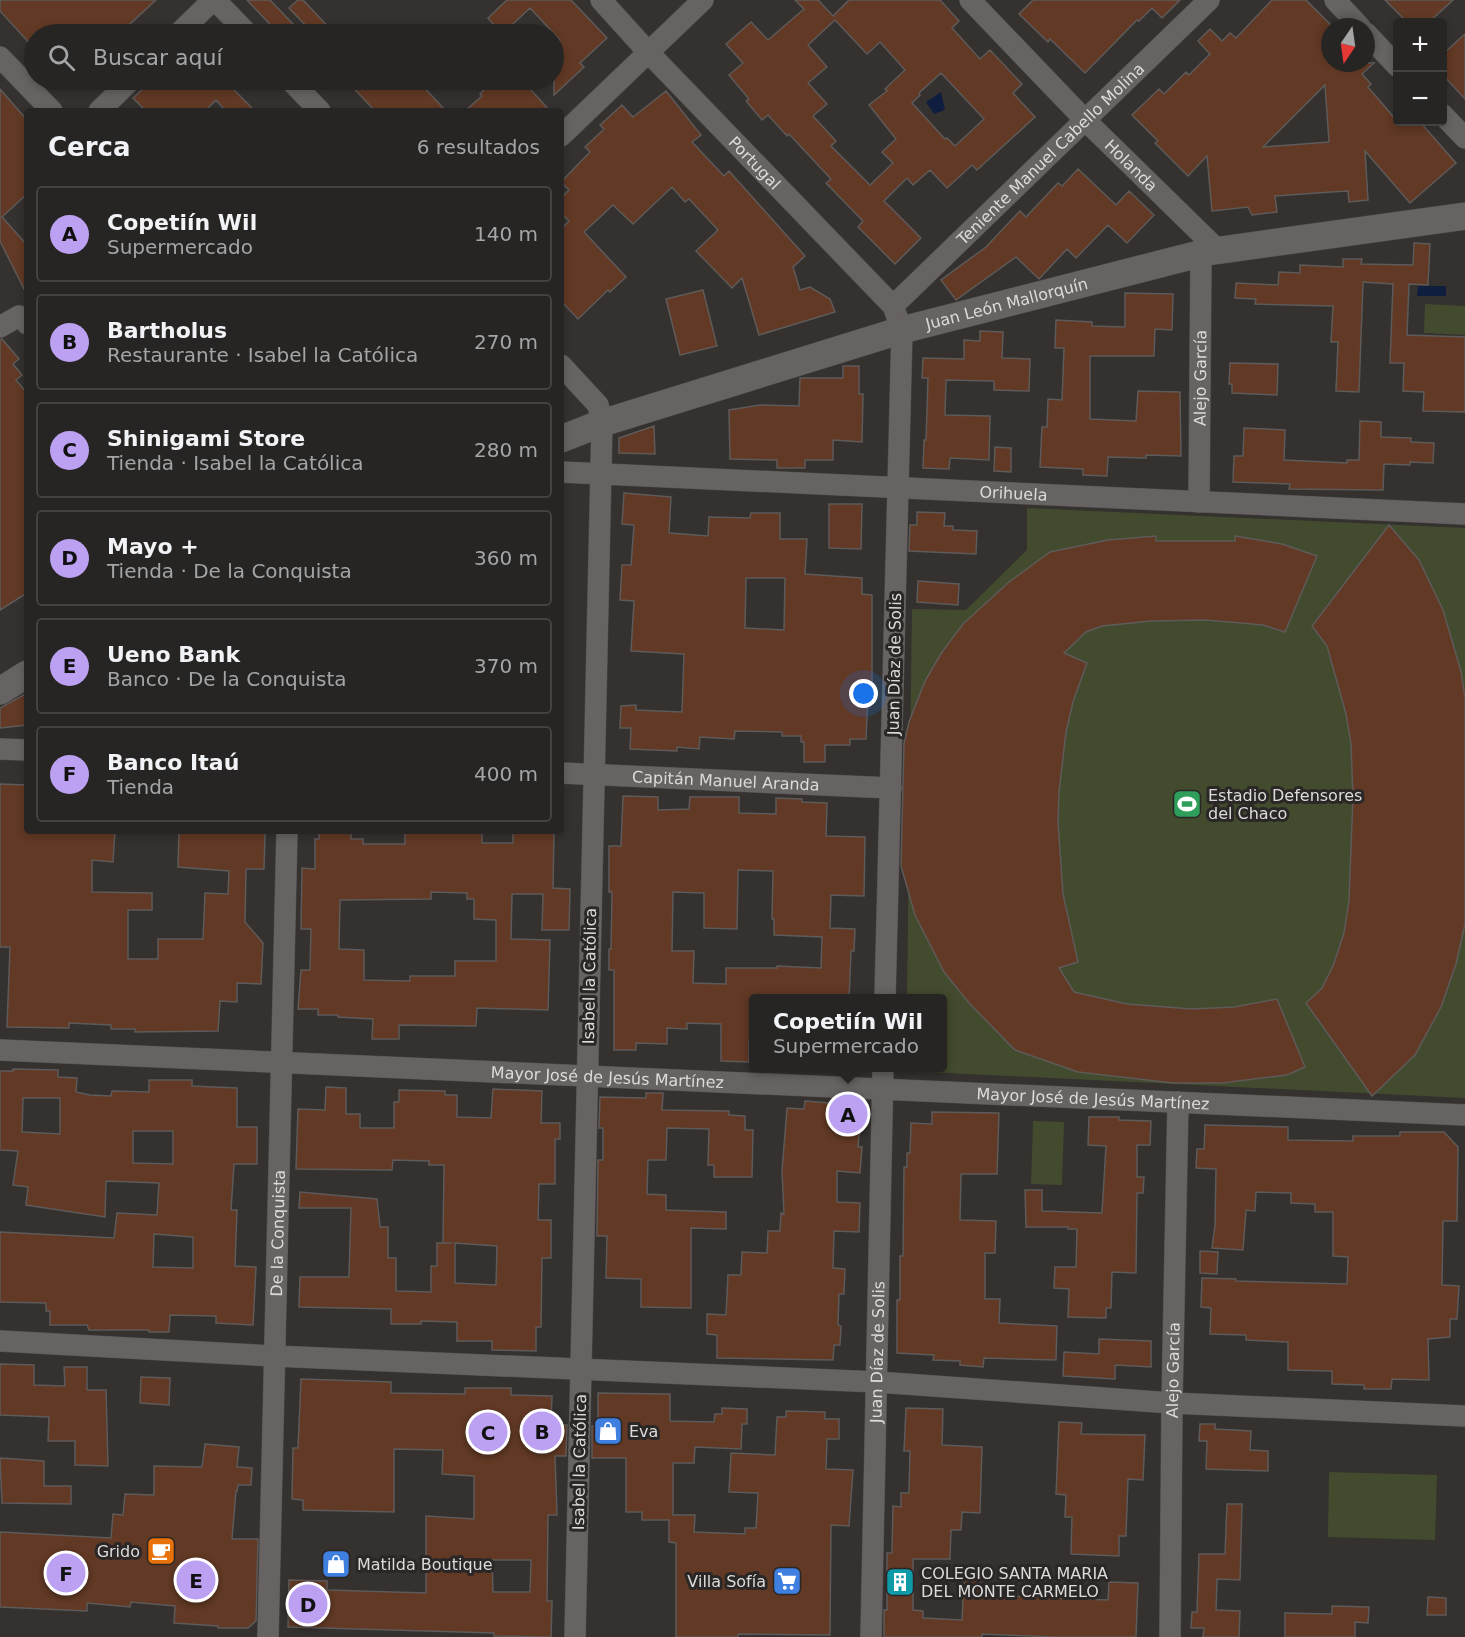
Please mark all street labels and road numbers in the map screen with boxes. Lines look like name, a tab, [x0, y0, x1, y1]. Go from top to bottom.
street label: Teniente Manuel Cabello Molina	[952, 59, 1148, 250]
street label: Portugal	[725, 133, 784, 194]
street label: Holanda	[1101, 136, 1161, 196]
street label: Juan León Mallorquín	[922, 274, 1090, 334]
street label: Alejo García	[1191, 330, 1210, 426]
street label: Orihuela	[979, 482, 1048, 505]
street label: Juan Díaz de Solis	[884, 593, 905, 736]
street label: Capitán Manuel Aranda	[632, 767, 820, 795]
street label: Isabel la Católica	[579, 908, 600, 1044]
street label: Mayor José de Jesús Martínez	[490, 1063, 724, 1092]
street label: Mayor José de Jesús Martínez	[976, 1084, 1210, 1114]
street label: De la Conquista	[267, 1169, 289, 1297]
street label: Juan Díaz de Solis	[866, 1281, 889, 1424]
street label: Alejo García	[1163, 1322, 1184, 1418]
street label: Isabel la Católica	[569, 1394, 590, 1530]

